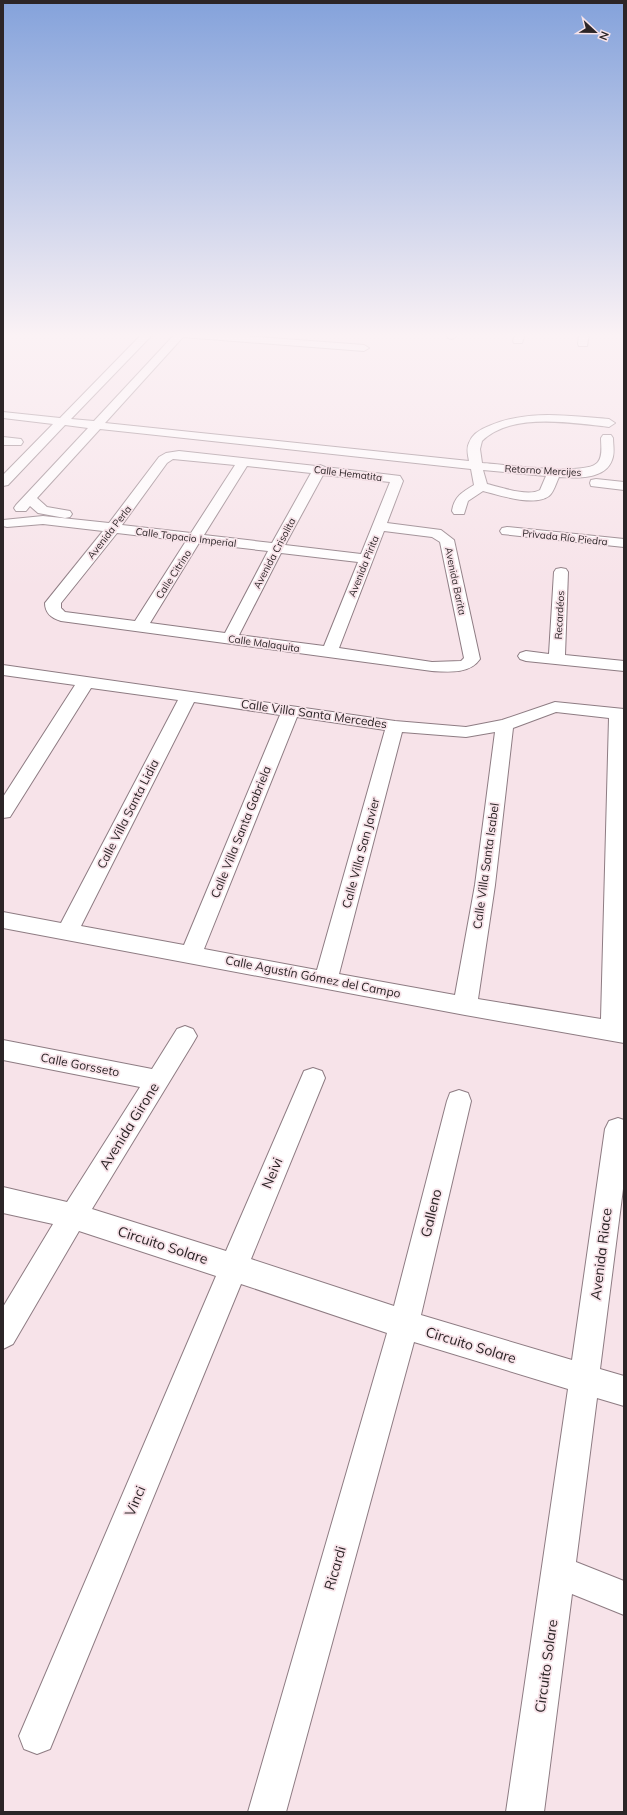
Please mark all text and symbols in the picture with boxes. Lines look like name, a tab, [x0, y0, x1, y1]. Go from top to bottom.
north arrow	[575, 12, 615, 52]
text: N	[596, 29, 612, 42]
street label: Retorno Mercijes	[504, 462, 582, 479]
street label: Calle Hematita	[313, 463, 383, 484]
street label: Avenida Perla	[84, 503, 134, 562]
street label: Avenida Crisolita	[250, 516, 299, 591]
street label: Calle Topacio Imperial	[135, 525, 237, 550]
street label: Privada Río Piedra	[522, 527, 608, 548]
street label: Avenida Pirita	[345, 534, 382, 599]
street label: Avenida Barita	[442, 546, 469, 616]
street label: Calle Citrino	[153, 547, 194, 601]
street label: Recardéos	[552, 590, 567, 640]
street label: Calle Malaquita	[227, 632, 301, 655]
street label: Calle Villa Santa Mercedes	[240, 696, 388, 731]
street label: Calle Villa Santa Lidia	[93, 757, 162, 871]
street label: Calle Villa Santa Gabriela	[207, 764, 274, 900]
street label: Calle Villa San Javier	[339, 795, 383, 910]
street label: Calle Villa Santa Isabel	[469, 802, 502, 930]
street label: Calle Agustín Gómez del Campo	[224, 952, 402, 1001]
street label: Calle Gorsseto	[39, 1050, 121, 1080]
street label: Avenida Girone	[95, 1079, 163, 1173]
street label: Neivi	[257, 1155, 287, 1191]
street label: Galleno	[416, 1187, 446, 1239]
street label: Avenida Riace	[586, 1207, 616, 1301]
street label: Circuito Solare	[116, 1222, 210, 1268]
street label: Circuito Solare	[424, 1323, 518, 1367]
street label: Vinci	[121, 1483, 149, 1519]
street label: Ricardi	[320, 1544, 350, 1592]
street label: Circuito Solare	[531, 1618, 561, 1714]

